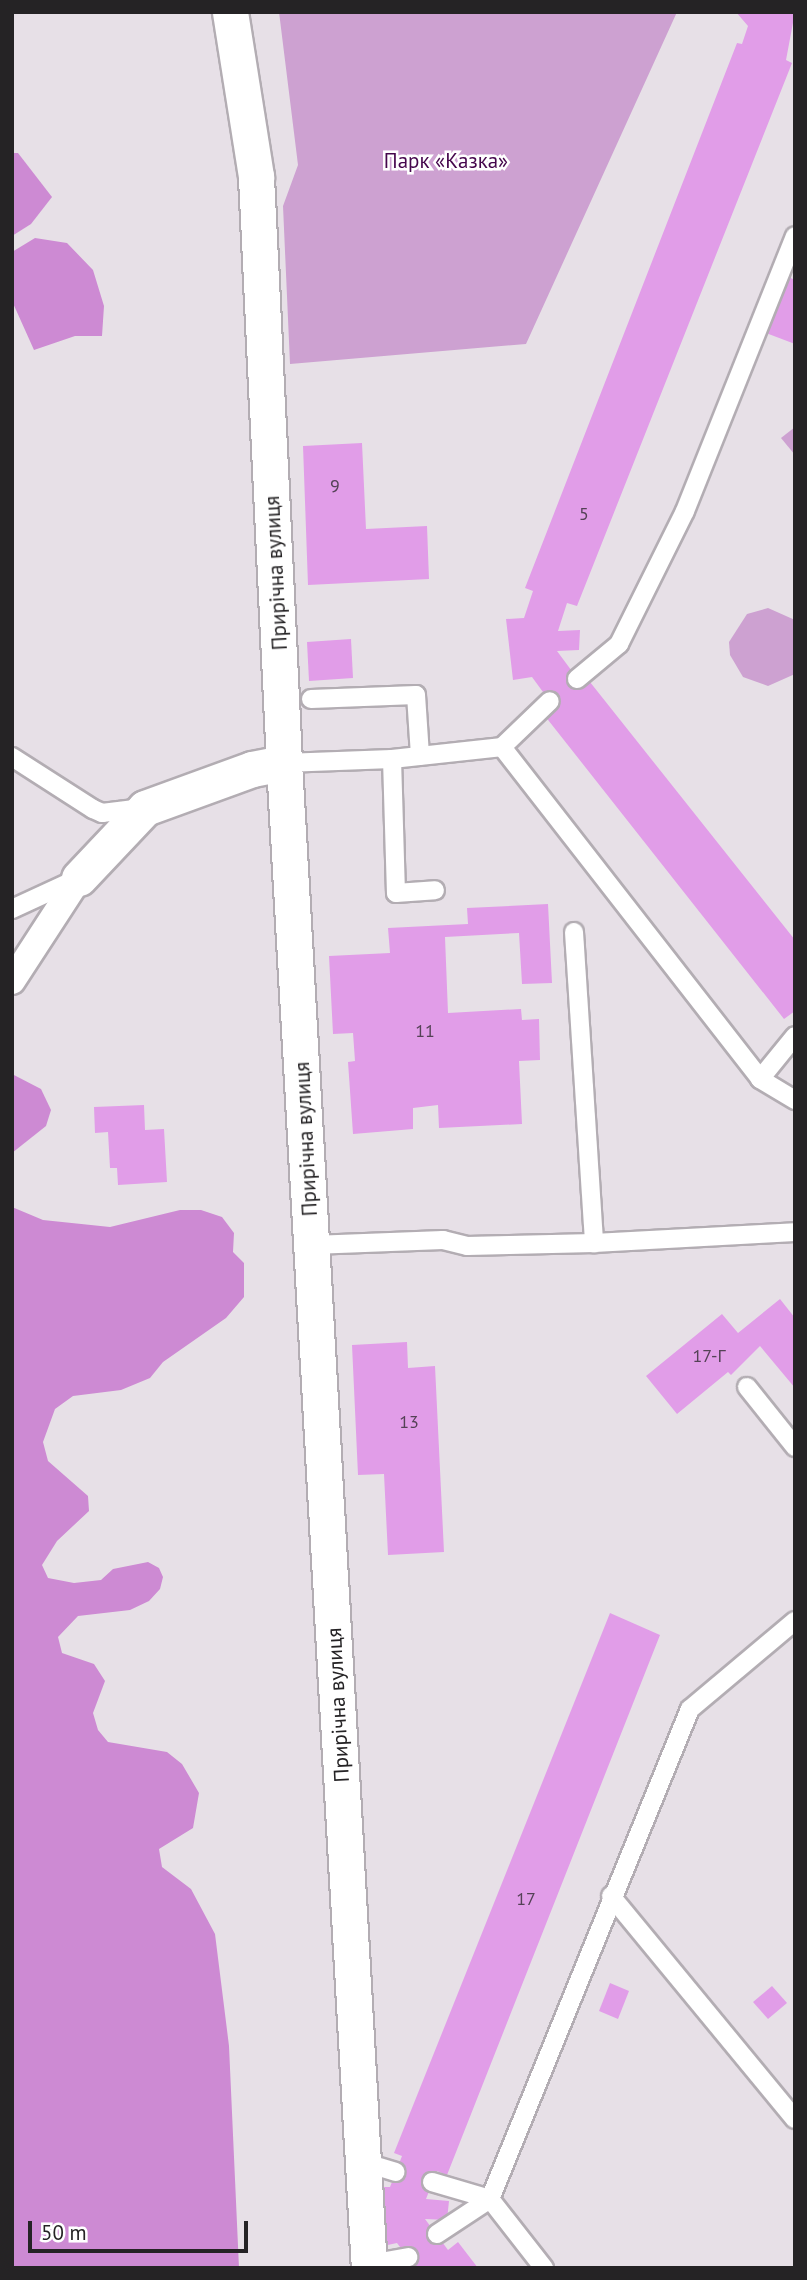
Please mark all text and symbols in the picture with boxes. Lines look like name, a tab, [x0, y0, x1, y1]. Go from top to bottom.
park label: Парк «Казка»	[384, 148, 508, 174]
house number: 9	[330, 475, 340, 497]
street label: Прирічна вулиця	[259, 495, 293, 651]
house number: 5	[579, 503, 589, 525]
house number: 11	[415, 1020, 435, 1042]
street label: Прирічна вулиця	[289, 1061, 323, 1217]
house number: 17-Г	[693, 1345, 725, 1367]
house number: 13	[399, 1411, 419, 1433]
street label: Прирічна вулиця	[321, 1627, 355, 1783]
house number: 17	[516, 1888, 536, 1910]
scale bar	[32, 2206, 252, 2250]
text: 50 m	[41, 2219, 87, 2246]

